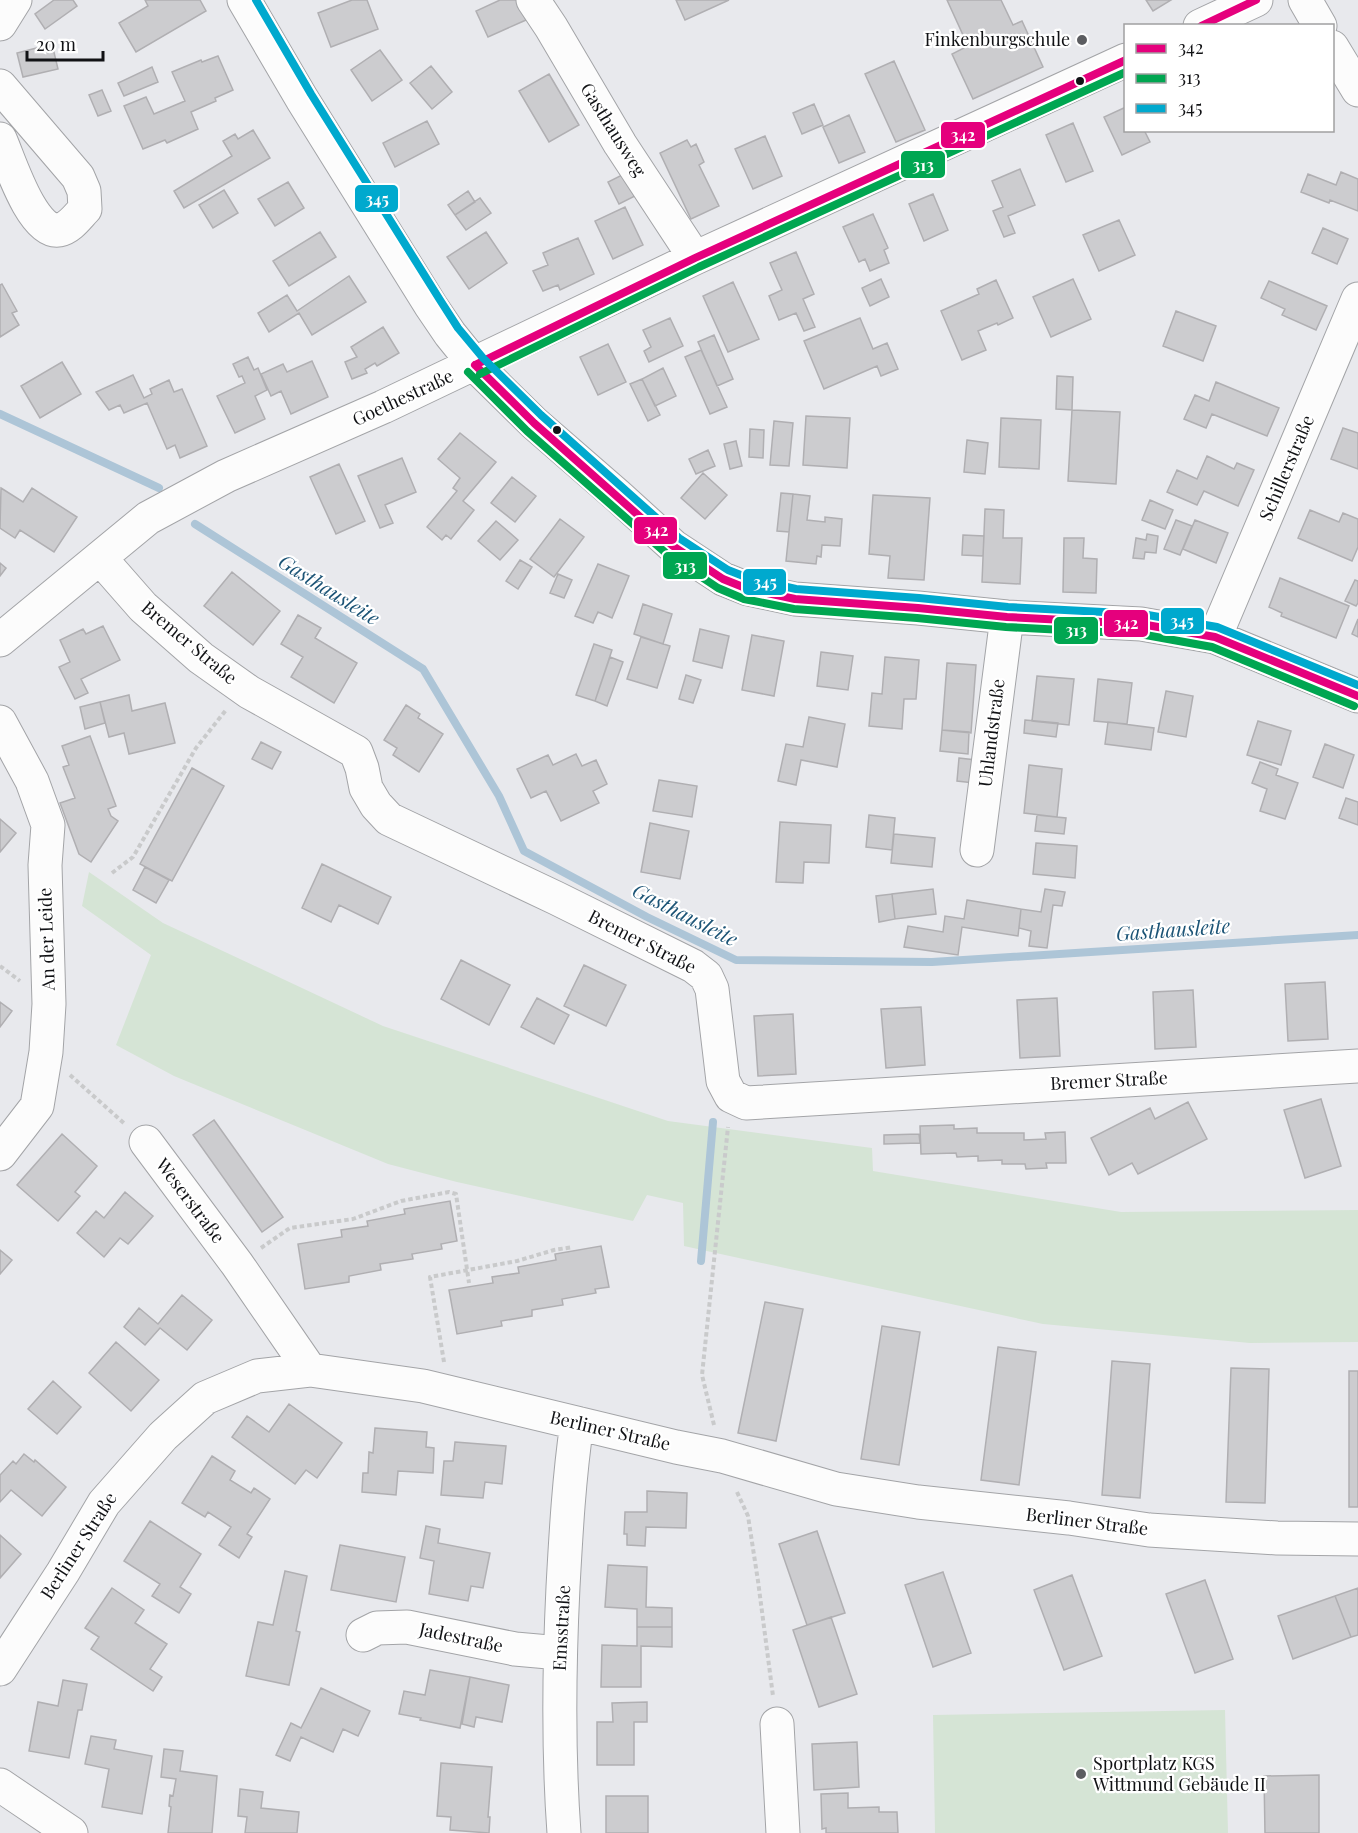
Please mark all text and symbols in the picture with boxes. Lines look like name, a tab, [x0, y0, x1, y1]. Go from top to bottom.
scale bar	[27, 24, 104, 62]
legend	[1124, 24, 1334, 132]
place label: Finkenburgschule	[925, 27, 1070, 51]
text: 20 m	[36, 32, 76, 56]
marker: Finkenburgschule	[1075, 33, 1089, 47]
text: 342	[1178, 35, 1204, 59]
text: 313	[1178, 65, 1201, 89]
unlabelled marker	[1074, 75, 1086, 87]
street label: Gasthausweg	[576, 78, 652, 181]
text: 345	[1178, 95, 1202, 119]
line badge: 342	[940, 121, 986, 149]
text: 342	[951, 124, 975, 145]
line badge: 313	[900, 150, 946, 179]
text: 313	[912, 154, 934, 175]
line badge: 345	[354, 184, 399, 213]
text: 345	[365, 188, 389, 209]
street label: Goethestraße	[348, 363, 457, 431]
street label: Schillerstraße	[1253, 411, 1319, 524]
unlabelled marker	[551, 424, 563, 436]
line badge: 342	[633, 516, 678, 545]
text: 342	[644, 519, 668, 540]
water label: Gasthausleite	[274, 547, 386, 631]
line badge: 313	[662, 551, 708, 580]
text: 313	[674, 555, 696, 576]
line badge: 345	[742, 568, 787, 596]
text: 345	[753, 571, 777, 592]
street label: Bremer Straße	[137, 595, 242, 689]
line badge: 345	[1160, 607, 1205, 635]
line badge: 342	[1103, 609, 1149, 638]
text: 345	[1170, 610, 1194, 631]
text: 342	[1114, 612, 1138, 633]
line badge: 313	[1053, 616, 1099, 645]
text: 313	[1065, 619, 1087, 640]
street label: Uhlandstraße	[972, 677, 1010, 788]
water label: Gasthausleite	[629, 876, 743, 952]
street label: An der Leide	[32, 887, 60, 992]
street label: Bremer Straße	[585, 904, 700, 979]
water label: Gasthausleite	[1115, 911, 1231, 946]
street label: Bremer Straße	[1050, 1065, 1168, 1095]
street label: Weserstraße	[150, 1152, 231, 1248]
street label: Berliner Straße	[548, 1404, 673, 1456]
street label: Berliner Straße	[35, 1487, 122, 1604]
street label: Berliner Straße	[1025, 1502, 1150, 1540]
street label: Emsstraße	[547, 1584, 575, 1672]
street label: Jadestraße	[416, 1616, 505, 1658]
place label: Sportplatz KGS Wittmund Gebäude II	[1092, 1751, 1266, 1796]
marker: Sportplatz KGS Wittmund Gebäude II	[1074, 1767, 1088, 1781]

